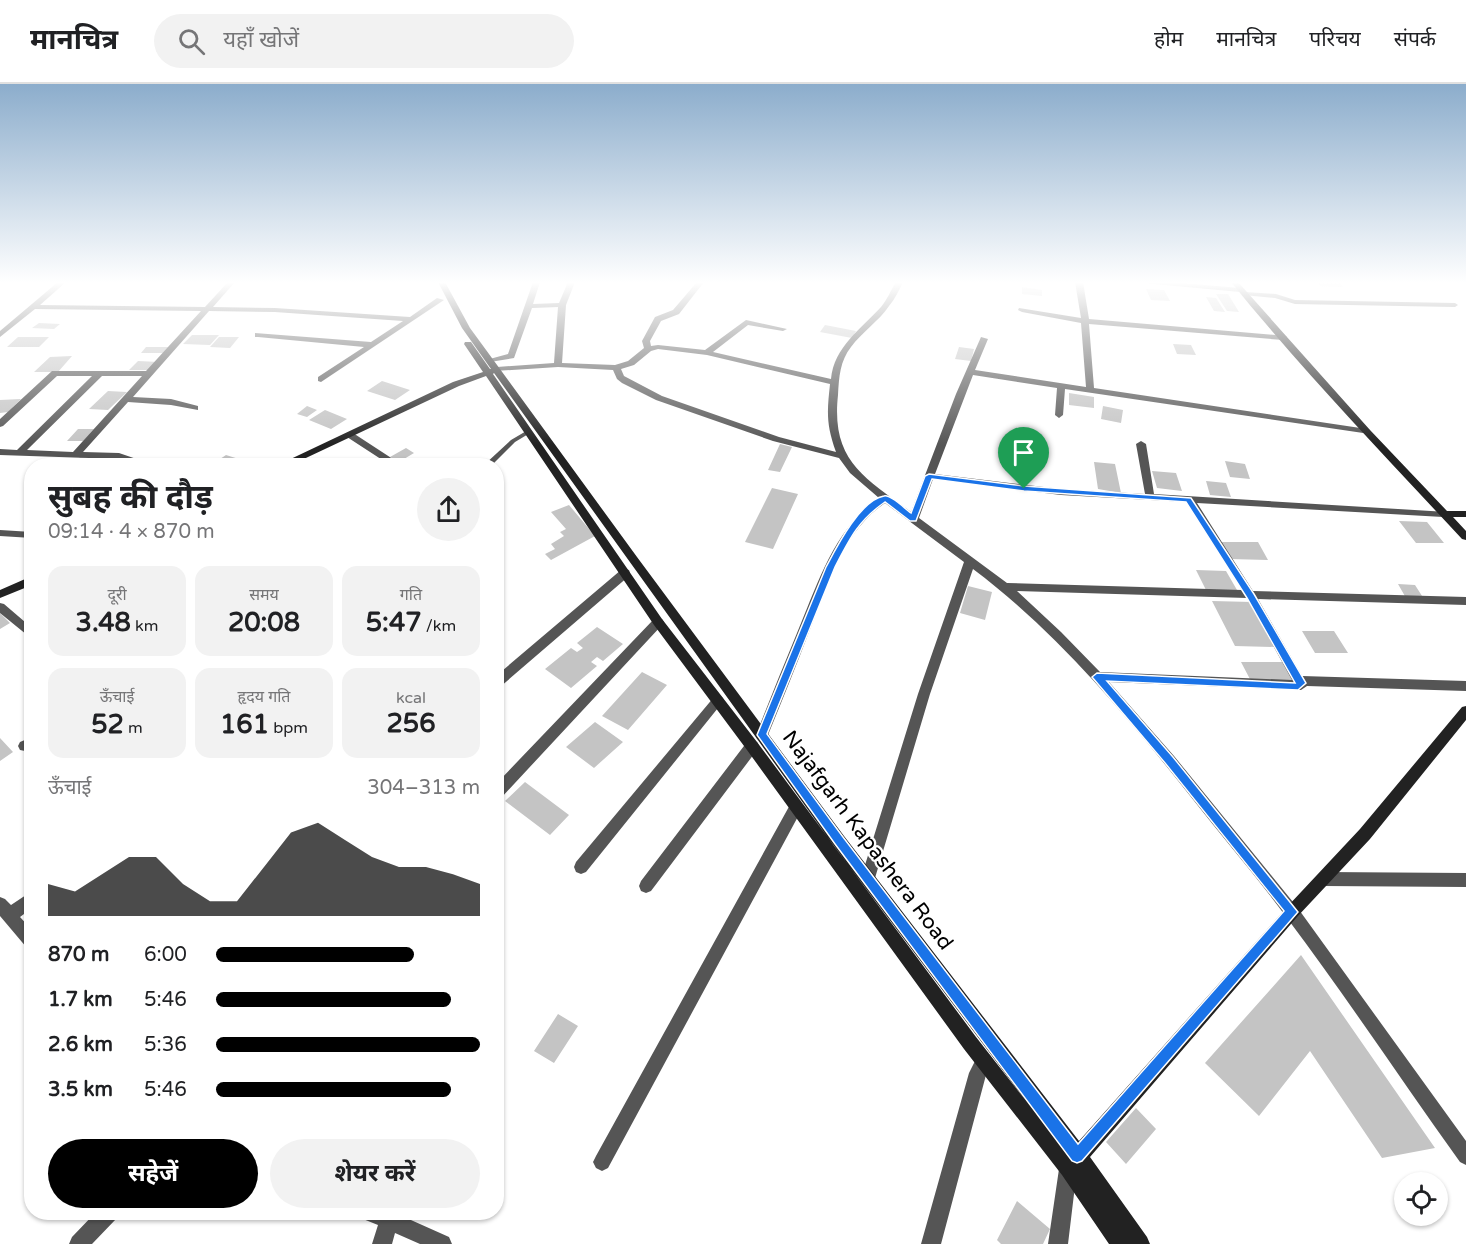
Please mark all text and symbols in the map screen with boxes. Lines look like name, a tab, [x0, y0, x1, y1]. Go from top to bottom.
search box	[154, 14, 574, 68]
text: मानचित्र	[30, 23, 118, 57]
icon: search	[175, 25, 208, 58]
text: यहाँ खोजें	[223, 27, 299, 53]
text: होम	[1154, 27, 1183, 52]
text: मानचित्र	[1216, 27, 1276, 52]
text: परिचय	[1309, 27, 1361, 52]
text: संपर्क	[1394, 27, 1436, 52]
pin	[998, 427, 1049, 489]
icon: arrive	[1007, 436, 1040, 469]
text: सुबह की दौड़	[48, 478, 213, 517]
button: share	[417, 478, 480, 541]
text: 09:14 · 4 × 870 m	[48, 520, 215, 544]
text: दूरी	[107, 585, 127, 605]
text: समय	[249, 585, 279, 605]
text: गति	[400, 585, 422, 605]
text: 3.48	[76, 607, 131, 638]
text: 20:08	[228, 607, 300, 638]
text: 5:47	[366, 607, 422, 638]
text: km	[131, 616, 158, 636]
text: /km	[422, 616, 456, 636]
text: ऊँचाई	[100, 687, 134, 707]
text: हृदय गति	[237, 687, 291, 707]
text: kcal	[396, 688, 426, 708]
text: 256	[387, 708, 435, 739]
text: 52	[91, 709, 124, 740]
text: 161	[220, 709, 269, 740]
text: m	[124, 718, 143, 738]
text: bpm	[269, 718, 308, 738]
street label: Najafgarh Kapashera Road	[777, 726, 958, 955]
text: ऊँचाई	[48, 776, 91, 800]
text: 304–313 m	[367, 776, 480, 800]
text: 870 m	[48, 943, 109, 967]
text: 6:00	[144, 943, 187, 967]
text: 1.7 km	[48, 988, 113, 1012]
text: 5:46	[144, 988, 187, 1012]
text: 2.6 km	[48, 1033, 113, 1057]
text: 5:36	[144, 1033, 187, 1057]
text: 3.5 km	[48, 1078, 113, 1102]
text: 5:46	[144, 1078, 187, 1102]
button: सहेजें	[48, 1139, 258, 1208]
button: शेयर करें	[270, 1139, 480, 1208]
map controls	[1394, 1172, 1448, 1226]
button: locate	[1394, 1172, 1448, 1226]

